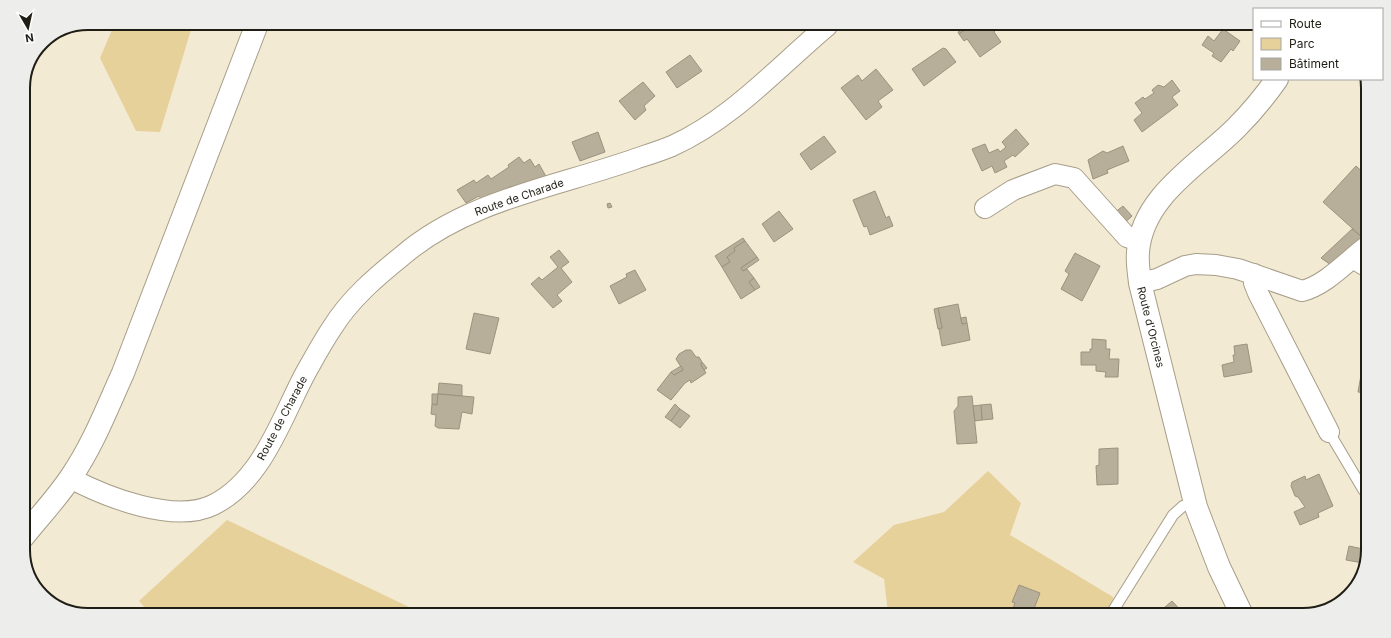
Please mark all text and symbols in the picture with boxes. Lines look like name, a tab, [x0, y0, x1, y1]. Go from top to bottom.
north arrow	[8, 8, 48, 48]
legend	[1253, 8, 1383, 80]
text: Route	[1289, 16, 1322, 31]
text: N	[24, 30, 35, 45]
text: Parc	[1289, 36, 1315, 51]
text: Bâtiment	[1289, 56, 1339, 71]
street label: Route de Charade	[473, 175, 565, 219]
street label: Route d'Orcines	[1134, 285, 1168, 369]
street label: Route de Charade	[254, 373, 310, 463]

